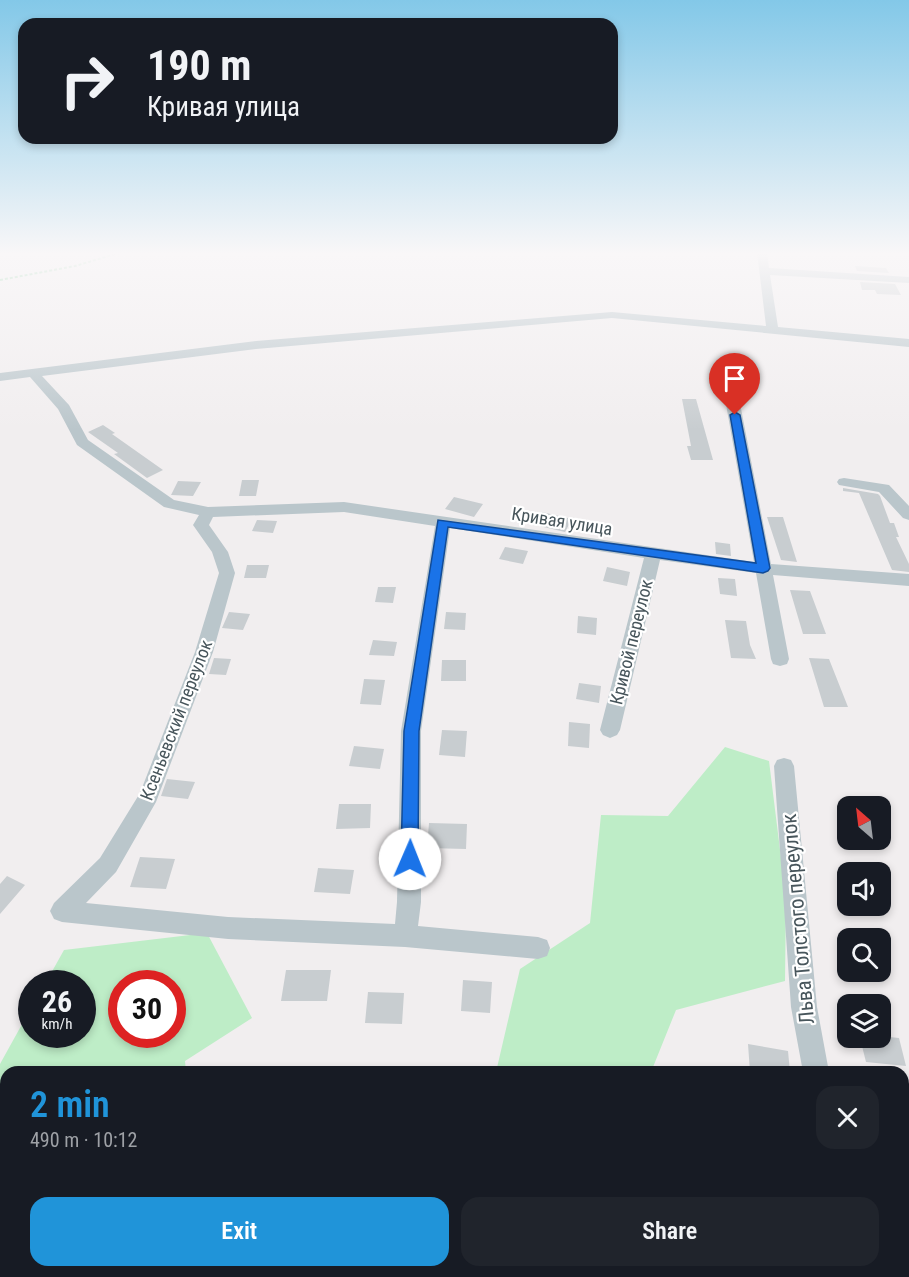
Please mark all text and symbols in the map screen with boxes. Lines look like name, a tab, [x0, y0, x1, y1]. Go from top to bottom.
text: 190 m	[147, 41, 252, 90]
icon: right	[48, 42, 126, 120]
text: Кривая улица	[147, 91, 300, 123]
pin	[709, 353, 760, 415]
icon: arrive	[718, 362, 751, 395]
street label: Кривая улица	[510, 503, 614, 539]
street label: Кривой переулок	[605, 577, 657, 707]
street label: Ксеньевский переулок	[136, 636, 216, 803]
north arrow	[837, 796, 891, 850]
map controls	[837, 796, 891, 1048]
street label: Льва Толстого переулок	[777, 813, 819, 1025]
position arrow	[378, 827, 442, 891]
button: sound	[837, 862, 891, 916]
button: search	[837, 928, 891, 982]
speed limit sign: 30	[108, 970, 186, 1048]
text: 26	[42, 984, 72, 1019]
button: layers	[837, 994, 891, 1048]
text: km/h	[42, 1015, 72, 1033]
text: 2 min	[30, 1084, 110, 1126]
button: close	[816, 1086, 879, 1149]
text: 490 m · 10:12	[30, 1128, 137, 1152]
button: Exit	[30, 1197, 449, 1266]
button: Share	[461, 1197, 879, 1266]

